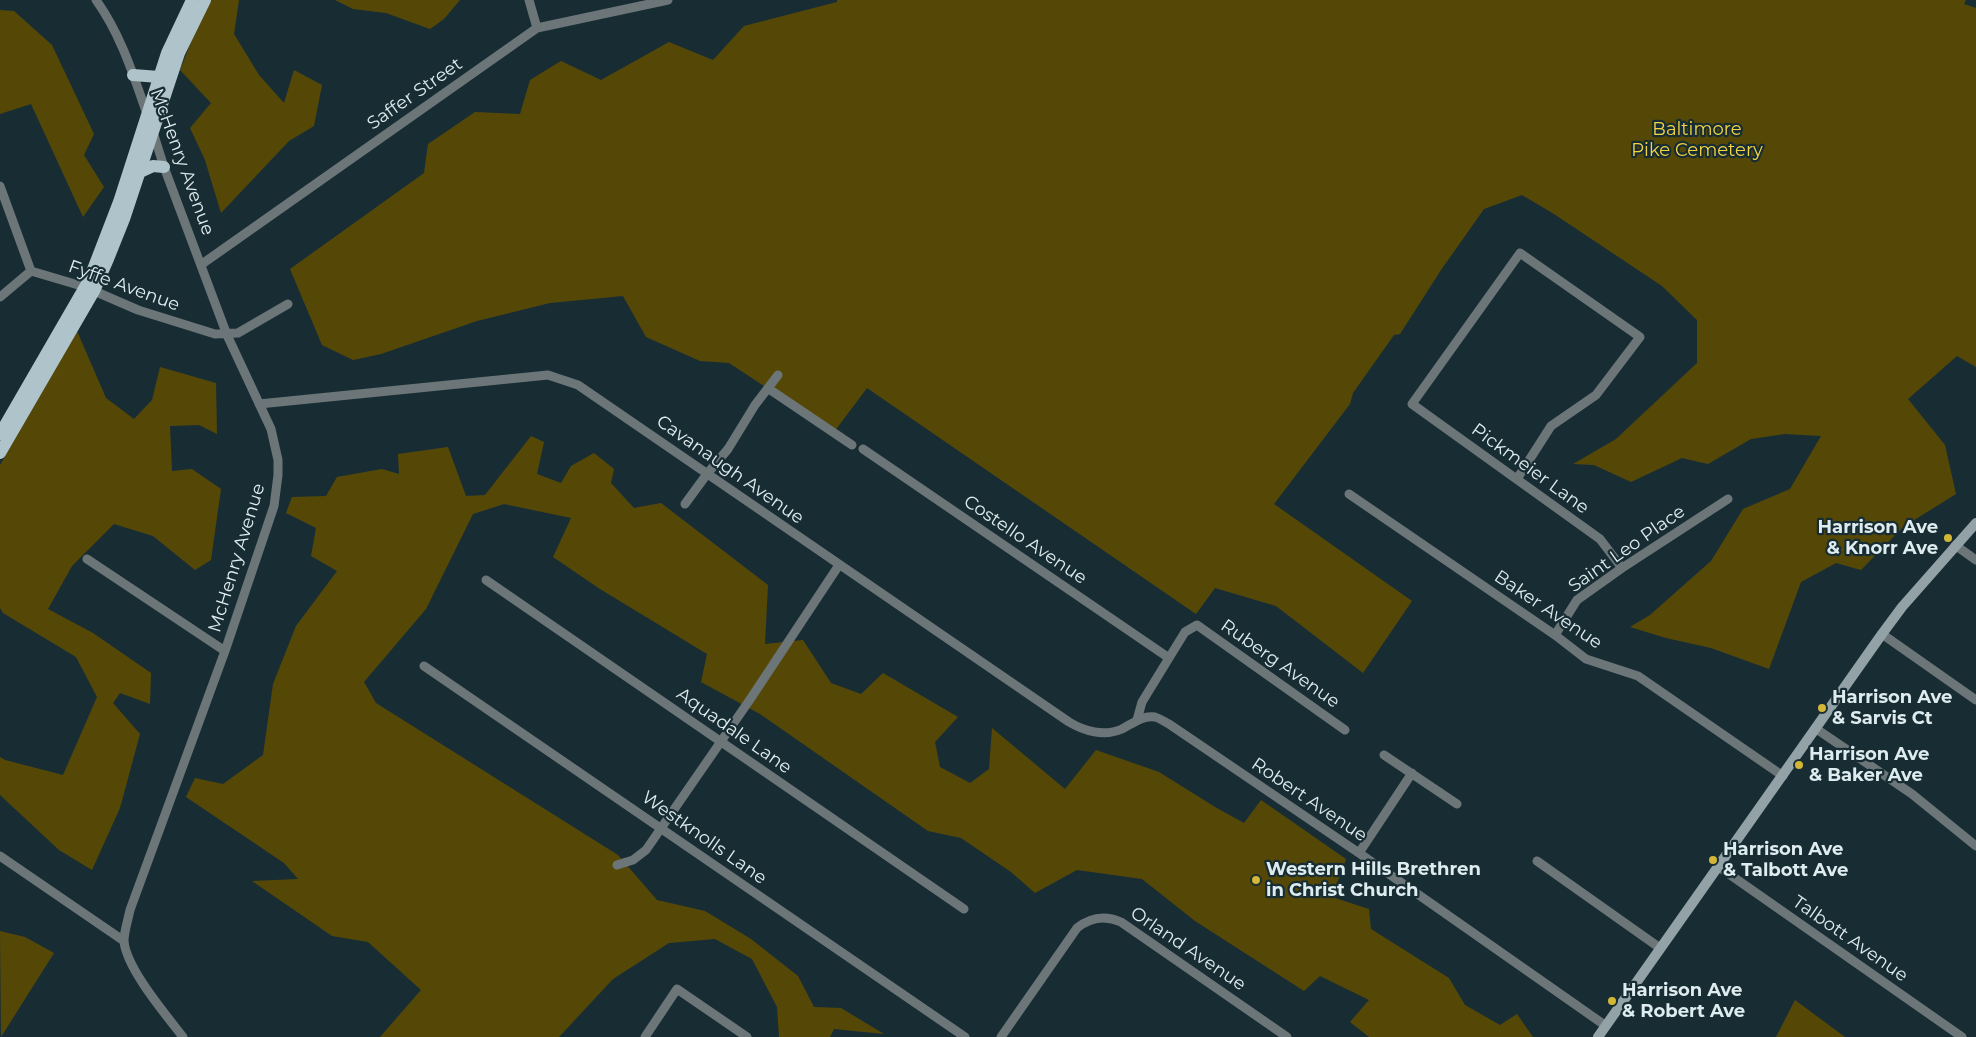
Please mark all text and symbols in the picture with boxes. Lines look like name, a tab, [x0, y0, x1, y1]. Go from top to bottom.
street label: Saffer Street	[363, 53, 467, 135]
street label: McHenry Avenue	[145, 86, 219, 238]
park label: Baltimore Pike Cemetery	[1631, 119, 1763, 162]
street label: Fyffe Avenue	[65, 256, 183, 316]
street label: Cavanaugh Avenue	[652, 411, 808, 529]
street label: Pickmeier Lane	[1467, 419, 1593, 519]
street label: McHenry Avenue	[204, 481, 270, 635]
street label: Costello Avenue	[959, 491, 1091, 589]
street label: Saint Leo Place	[1565, 501, 1689, 597]
place label: Harrison Ave & Knorr Ave	[1818, 517, 1938, 560]
marker: Harrison Ave & Knorr Ave	[1942, 532, 1954, 544]
street label: Baker Avenue	[1490, 566, 1606, 654]
street label: Ruberg Avenue	[1216, 615, 1344, 713]
street label: Aquadale Lane	[672, 683, 796, 779]
place label: Harrison Ave & Sarvis Ct	[1832, 687, 1952, 730]
marker: Harrison Ave & Sarvis Ct	[1816, 702, 1828, 714]
place label: Harrison Ave & Baker Ave	[1809, 744, 1929, 786]
street label: Robert Avenue	[1247, 753, 1371, 847]
marker: Harrison Ave & Baker Ave	[1793, 759, 1805, 771]
street label: Westknolls Lane	[637, 787, 771, 889]
place label: Harrison Ave & Talbott Ave	[1723, 839, 1848, 882]
marker: Harrison Ave & Talbott Ave	[1707, 854, 1719, 866]
place label: Western Hills Brethren in Christ Church	[1266, 859, 1481, 902]
marker: Western Hills Brethren in Christ Church	[1250, 874, 1262, 886]
street label: Talbott Avenue	[1788, 891, 1912, 987]
street label: Orland Avenue	[1126, 902, 1250, 996]
place label: Harrison Ave & Robert Ave	[1622, 980, 1745, 1022]
marker: Harrison Ave & Robert Ave	[1606, 995, 1618, 1007]

